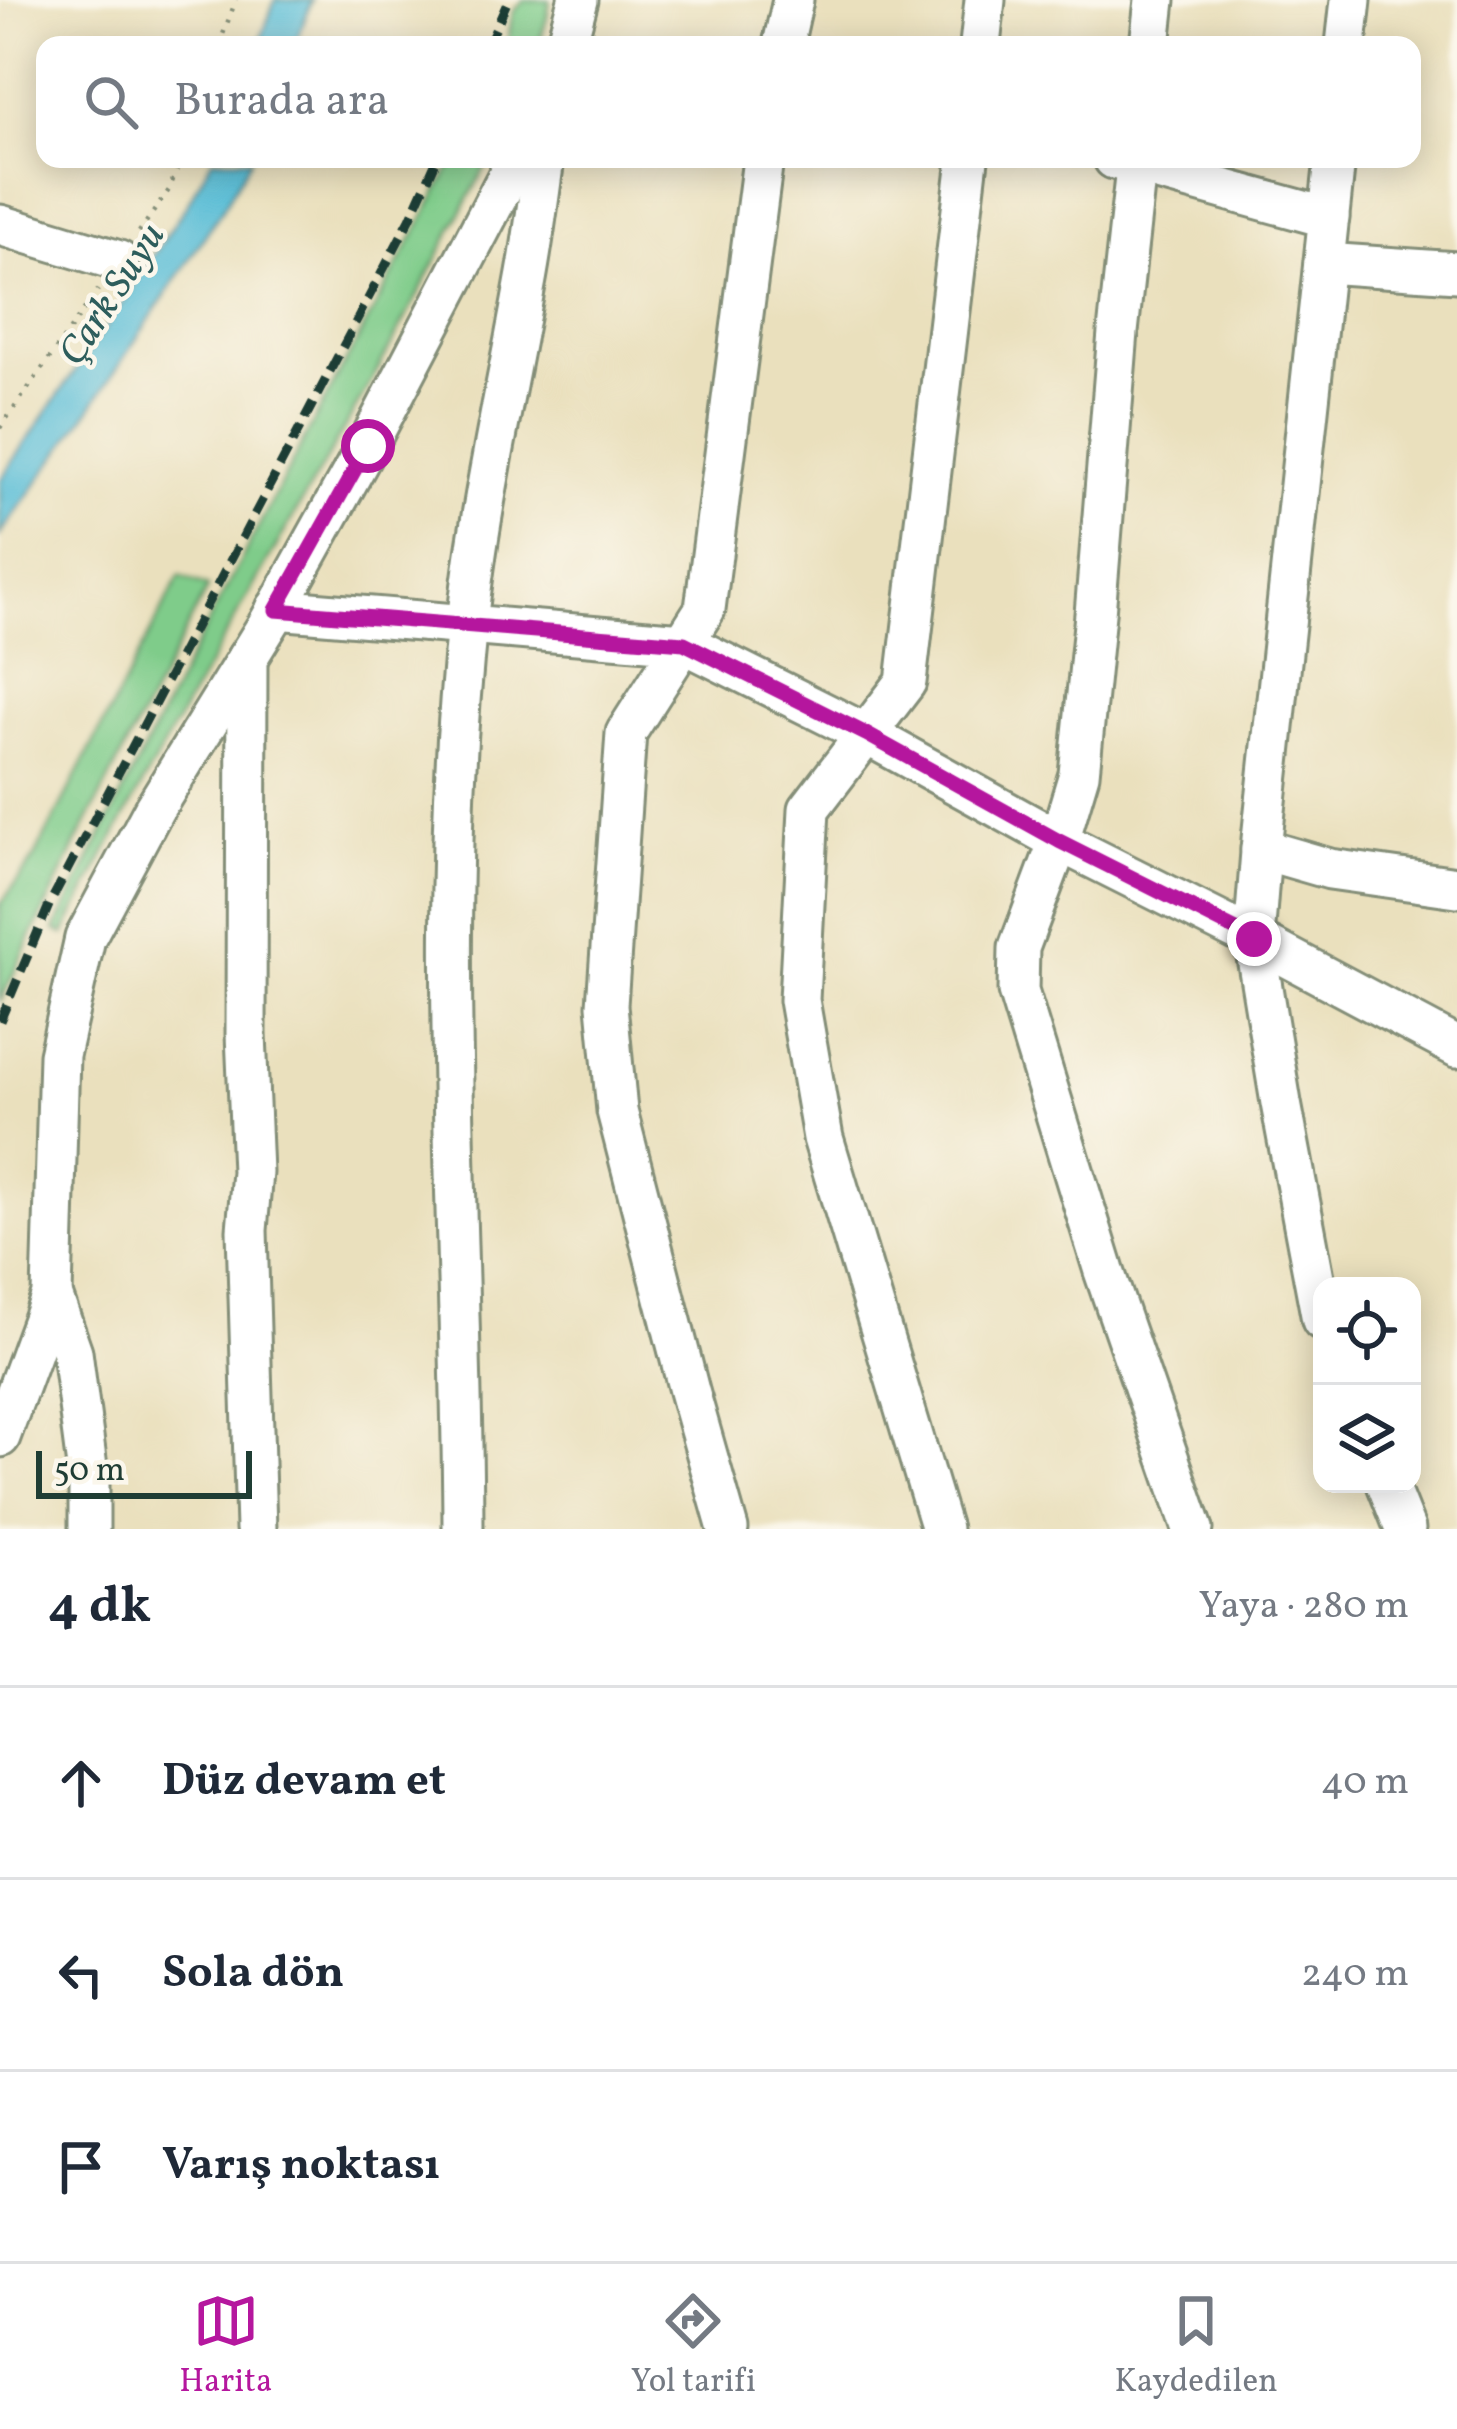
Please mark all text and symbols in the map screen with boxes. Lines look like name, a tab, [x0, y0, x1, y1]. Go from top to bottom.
search box	[36, 36, 1421, 168]
icon: search	[78, 69, 144, 135]
text: Burada ara	[174, 71, 389, 134]
water label: Çark Suyu	[47, 213, 180, 377]
route start	[341, 419, 395, 473]
route end	[1227, 912, 1281, 966]
map controls	[1313, 1277, 1421, 1493]
button: locate	[1313, 1277, 1421, 1385]
button: layers	[1313, 1385, 1421, 1493]
scale bar	[36, 1445, 252, 1498]
text: 50 m	[54, 1449, 125, 1495]
text: 4 dk	[48, 1572, 151, 1643]
text: Yaya · 280 m	[1198, 1580, 1409, 1634]
icon: ahead	[48, 1750, 114, 1816]
text: Düz devam et	[162, 1751, 446, 1814]
text: 40 m	[1321, 1756, 1409, 1810]
icon: left	[48, 1942, 114, 2008]
text: Sola dön	[162, 1943, 344, 2006]
text: 240 m	[1301, 1948, 1409, 2002]
icon: arrive	[48, 2134, 114, 2200]
text: Varış noktası	[162, 2135, 440, 2198]
tab: Harita	[179, 2288, 272, 2406]
tab: Yol tarifi	[631, 2288, 756, 2406]
tab: Kaydedilen	[1114, 2288, 1278, 2406]

